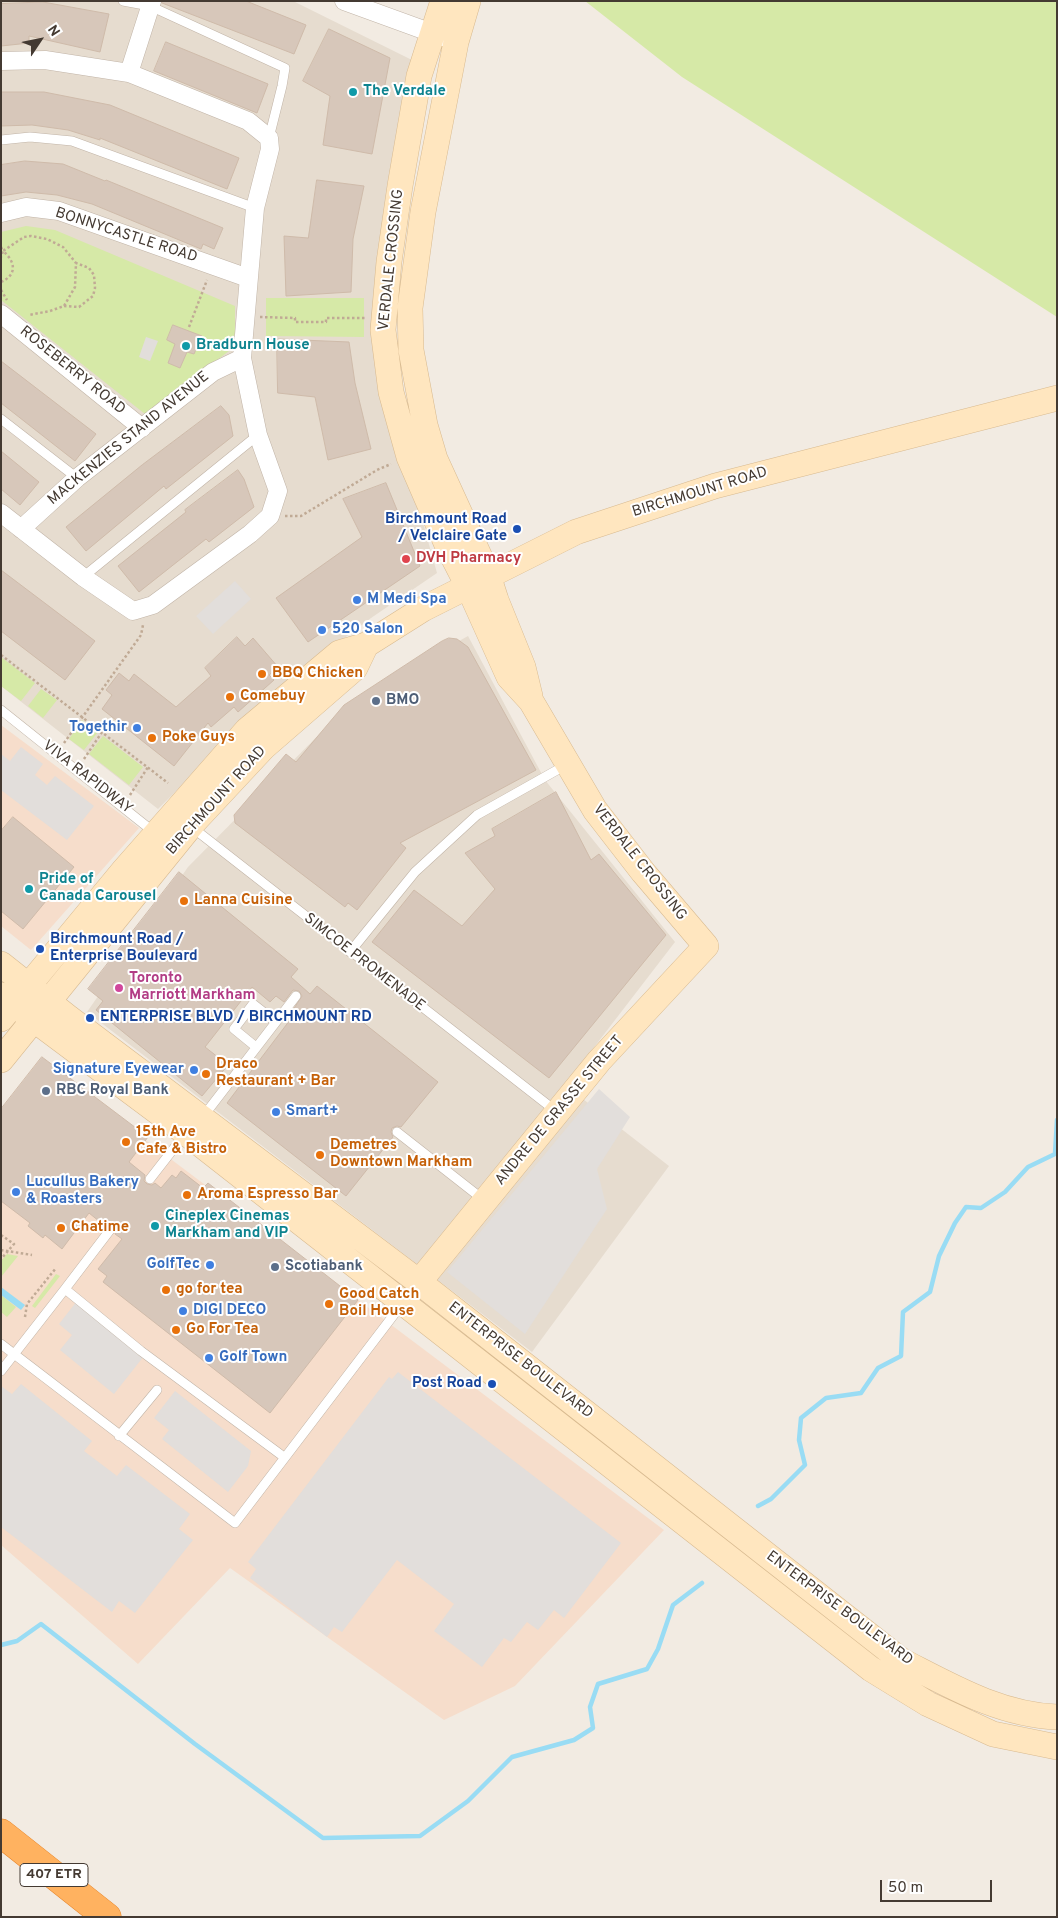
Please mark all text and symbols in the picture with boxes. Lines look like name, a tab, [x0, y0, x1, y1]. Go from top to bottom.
north arrow	[15, 15, 65, 65]
text: N	[43, 22, 63, 40]
place label: The Verdale	[363, 83, 446, 101]
marker: The Verdale	[347, 86, 359, 98]
street label: VERDALE CROSSING	[376, 188, 408, 332]
street label: BONNYCASTLE ROAD	[53, 205, 199, 267]
street label: ROSEBERRY ROAD	[16, 323, 128, 419]
place label: Bradburn House	[196, 337, 310, 355]
marker: Bradburn House	[180, 340, 192, 352]
street label: MACKENZIES STAND AVENUE	[45, 368, 213, 510]
street label: BIRCHMOUNT ROAD	[630, 464, 770, 522]
place label: Birchmount Road / Velclaire Gate	[385, 511, 507, 546]
marker: Birchmount Road / Velclaire Gate	[511, 523, 523, 535]
place label: DVH Pharmacy	[416, 550, 521, 568]
marker: DVH Pharmacy	[400, 553, 412, 565]
place label: M Medi Spa	[367, 591, 447, 609]
marker: M Medi Spa	[351, 594, 363, 606]
place label: 520 Salon	[332, 621, 403, 639]
marker: 520 Salon	[316, 624, 328, 636]
place label: BBQ Chicken	[272, 665, 363, 683]
marker: BBQ Chicken	[256, 668, 268, 680]
place label: Comebuy	[240, 688, 306, 706]
marker: Comebuy	[224, 691, 236, 703]
place label: BMO	[386, 692, 419, 710]
marker: BMO	[370, 695, 382, 707]
place label: Togethir	[69, 719, 127, 737]
marker: Togethir	[131, 722, 143, 734]
place label: Poke Guys	[162, 729, 235, 747]
marker: Poke Guys	[146, 732, 158, 744]
street label: VIVA RAPIDWAY	[38, 737, 136, 819]
street label: BIRCHMOUNT ROAD	[163, 743, 271, 859]
street label: VERDALE CROSSING	[588, 801, 690, 925]
place label: Pride of Canada Carousel	[39, 871, 156, 906]
marker: Pride of Canada Carousel	[23, 883, 35, 895]
place label: Lanna Cuisine	[194, 892, 293, 910]
marker: Lanna Cuisine	[178, 895, 190, 907]
street label: SIMCOE PROMENADE	[300, 910, 428, 1016]
place label: Birchmount Road / Enterprise Boulevard	[50, 931, 198, 966]
marker: Birchmount Road / Enterprise Boulevard	[34, 943, 46, 955]
place label: Toronto Marriott Markham	[129, 970, 256, 1005]
marker: Toronto Marriott Markham	[113, 982, 125, 994]
place label: ENTERPRISE BLVD / BIRCHMOUNT RD	[100, 1009, 372, 1027]
marker: ENTERPRISE BLVD / BIRCHMOUNT RD	[84, 1012, 96, 1024]
street label: ANDRE DE GRASSE STREET	[492, 1032, 628, 1190]
place label: Draco Restaurant + Bar	[216, 1056, 336, 1091]
place label: Signature Eyewear	[53, 1061, 184, 1079]
marker: Signature Eyewear	[188, 1064, 200, 1076]
marker: Draco Restaurant + Bar	[200, 1068, 212, 1080]
place label: RBC Royal Bank	[56, 1082, 169, 1100]
marker: RBC Royal Bank	[40, 1085, 52, 1097]
place label: Smart+	[286, 1103, 339, 1121]
marker: Smart+	[270, 1106, 282, 1118]
place label: 15th Ave Cafe & Bistro	[136, 1124, 227, 1159]
marker: 15th Ave Cafe & Bistro	[120, 1136, 132, 1148]
place label: Demetres Downtown Markham	[330, 1137, 472, 1172]
marker: Demetres Downtown Markham	[314, 1149, 326, 1161]
place label: Lucullus Bakery & Roasters	[26, 1174, 139, 1209]
marker: Lucullus Bakery & Roasters	[10, 1186, 22, 1198]
place label: Aroma Espresso Bar	[197, 1186, 338, 1204]
marker: Aroma Espresso Bar	[181, 1189, 193, 1201]
place label: Cineplex Cinemas Markham and VIP	[165, 1208, 290, 1243]
place label: Chatime	[71, 1219, 129, 1237]
marker: Cineplex Cinemas Markham and VIP	[149, 1220, 161, 1232]
marker: Chatime	[55, 1222, 67, 1234]
place label: GolfTec	[147, 1256, 200, 1274]
place label: Scotiabank	[285, 1258, 363, 1276]
marker: GolfTec	[204, 1259, 216, 1271]
marker: Scotiabank	[269, 1261, 281, 1273]
place label: go for tea	[176, 1281, 243, 1299]
marker: go for tea	[160, 1284, 172, 1296]
place label: Good Catch Boil House	[339, 1286, 419, 1321]
marker: Good Catch Boil House	[323, 1298, 335, 1310]
street label: ENTERPRISE BOULEVARD	[444, 1299, 596, 1423]
place label: DIGI DECO	[193, 1302, 266, 1320]
marker: DIGI DECO	[177, 1305, 189, 1317]
place label: Go For Tea	[186, 1321, 259, 1339]
marker: Go For Tea	[170, 1324, 182, 1336]
place label: Golf Town	[219, 1349, 287, 1367]
marker: Golf Town	[203, 1352, 215, 1364]
place label: Post Road	[412, 1375, 482, 1393]
marker: Post Road	[486, 1378, 498, 1390]
street label: ENTERPRISE BOULEVARD	[762, 1548, 916, 1670]
road number: 407 ETR	[20, 1864, 88, 1886]
scale bar	[883, 1870, 996, 1902]
text: 50 m	[888, 1879, 923, 1898]

